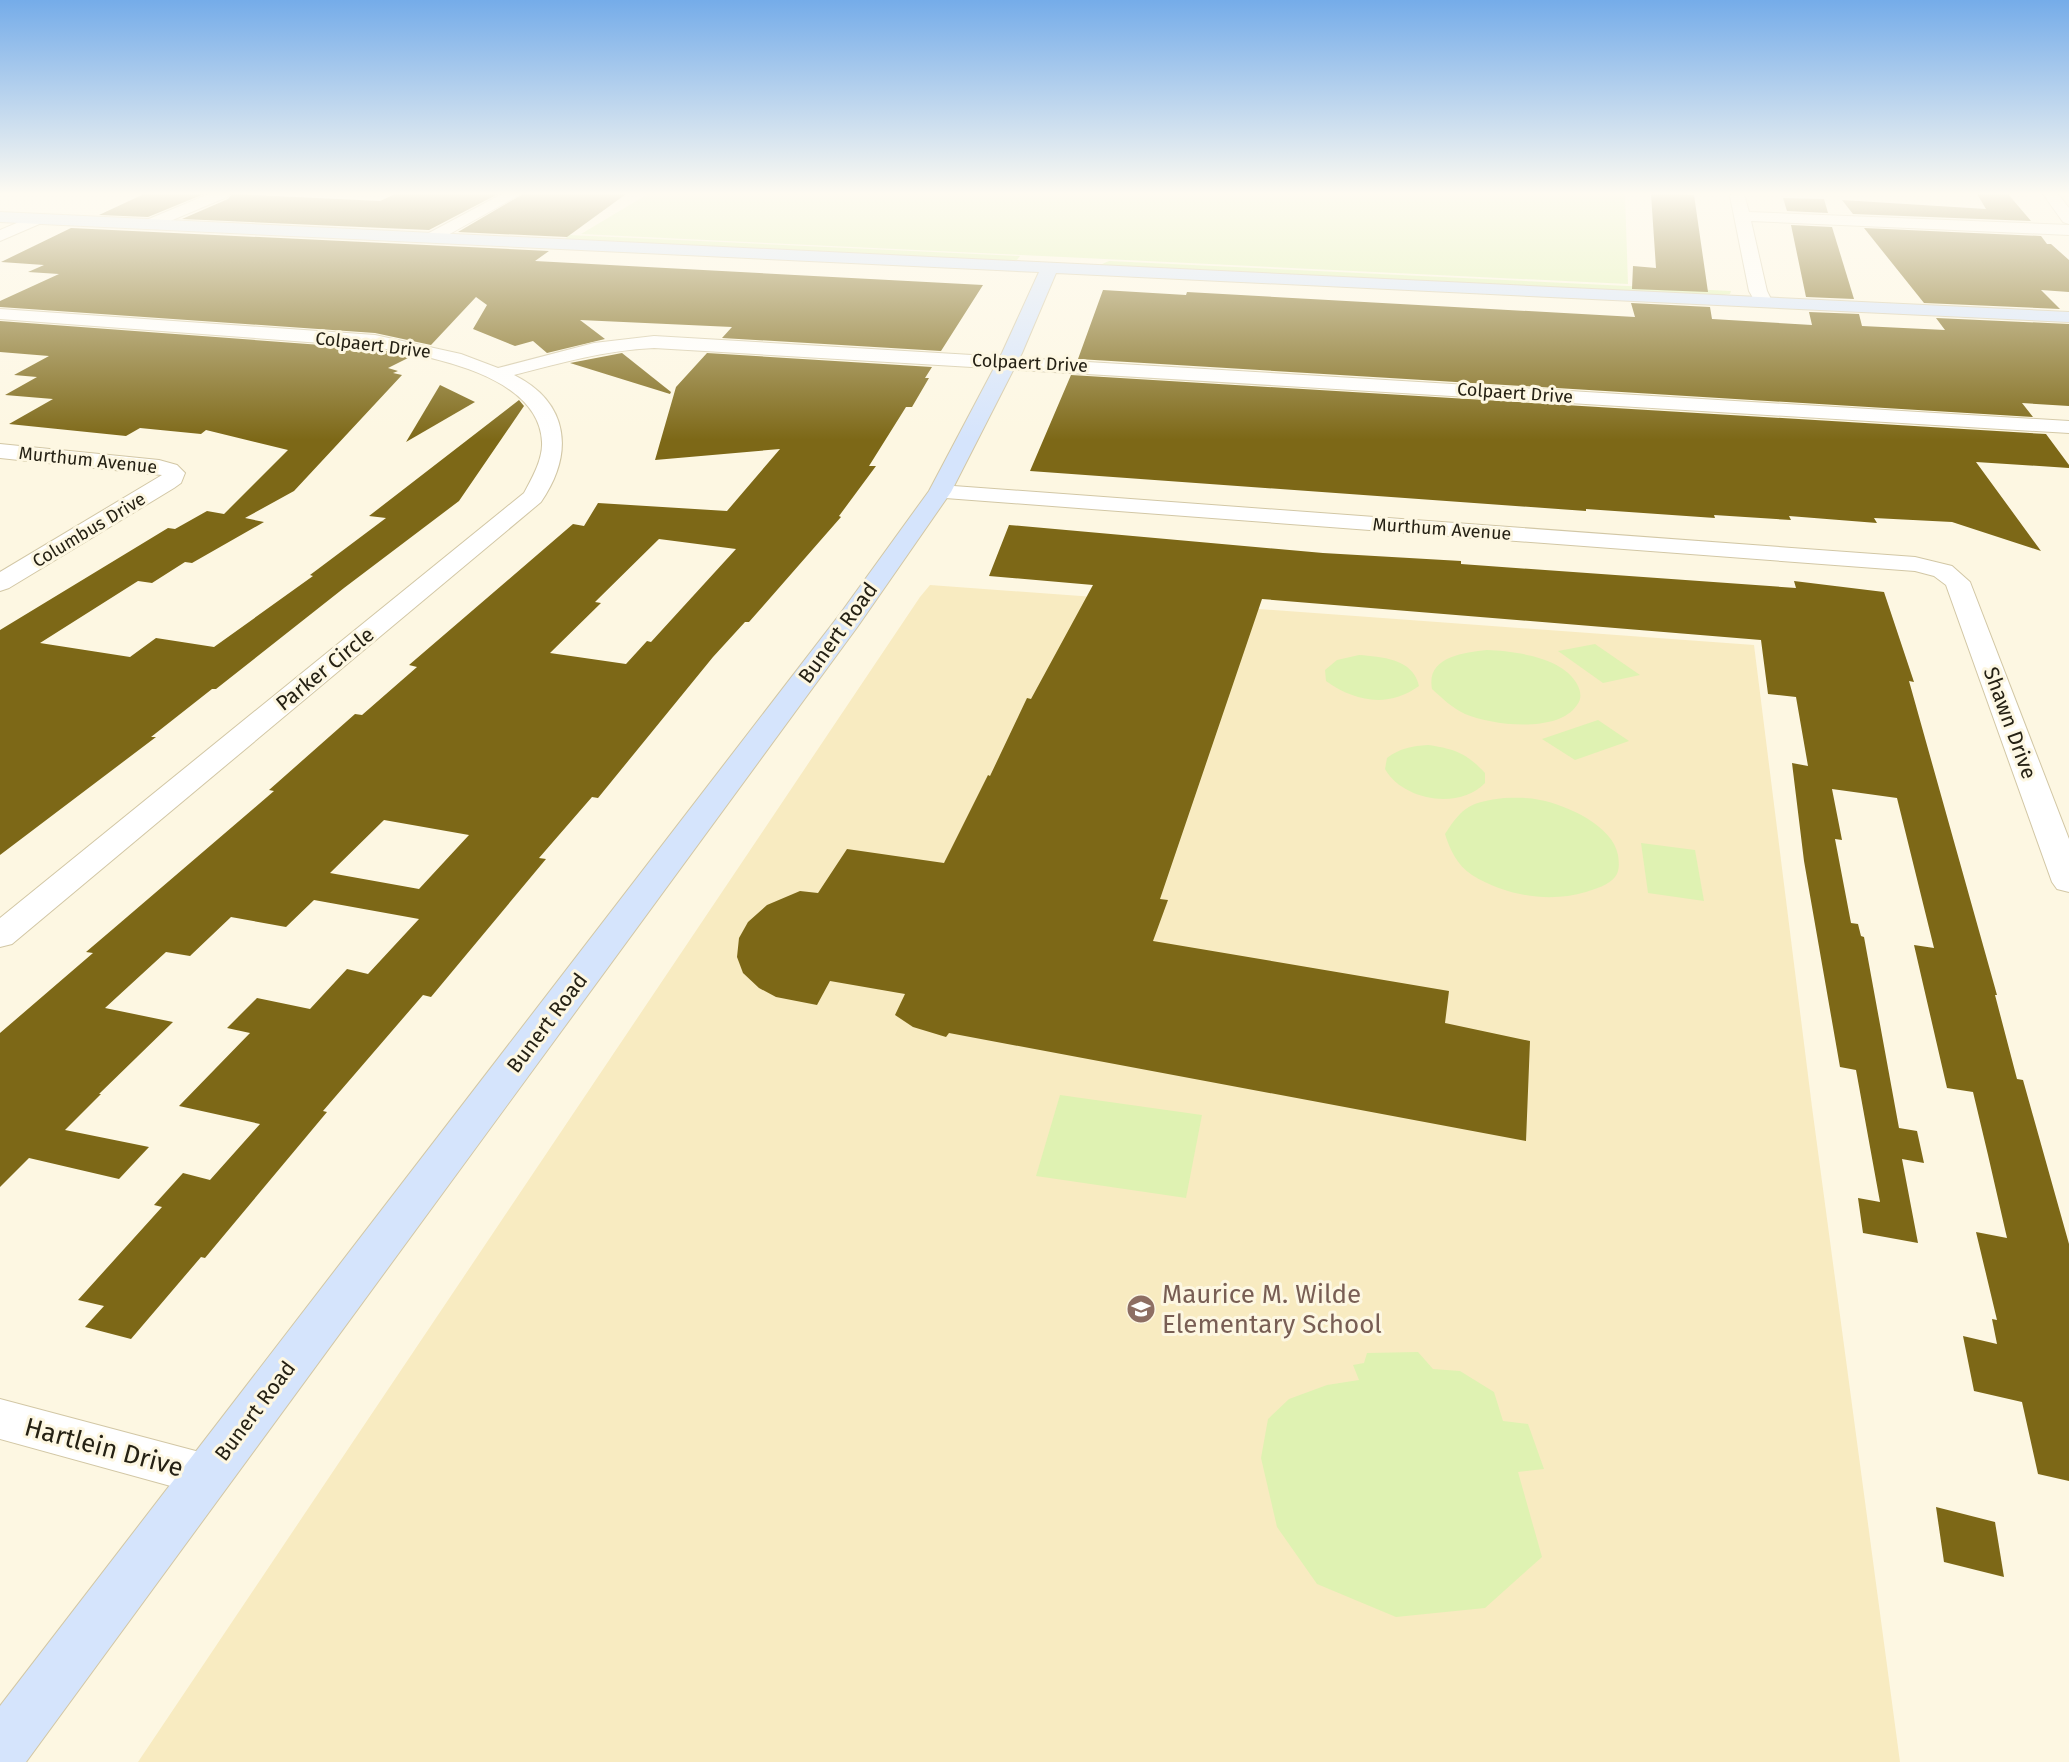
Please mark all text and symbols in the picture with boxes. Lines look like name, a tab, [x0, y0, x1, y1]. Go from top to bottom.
street label: Colpaert Drive	[314, 327, 432, 363]
street label: Colpaert Drive	[971, 349, 1089, 377]
street label: Colpaert Drive	[1456, 378, 1574, 408]
street label: Murthum Avenue	[18, 442, 158, 478]
street label: Columbus Drive	[28, 488, 150, 572]
street label: Murthum Avenue	[1372, 513, 1512, 545]
street label: Bunert Road	[793, 577, 883, 689]
street label: Parker Circle	[271, 621, 379, 717]
street label: Shawn Drive	[1978, 663, 2042, 783]
street label: Bunert Road	[501, 968, 593, 1078]
place label: Maurice M. Wilde Elementary School	[1162, 1279, 1382, 1340]
school or university icon: Maurice M. Wilde Elementary School	[1125, 1293, 1157, 1325]
street label: Bunert Road	[209, 1356, 301, 1466]
street label: Hartlein Drive	[21, 1411, 187, 1484]

